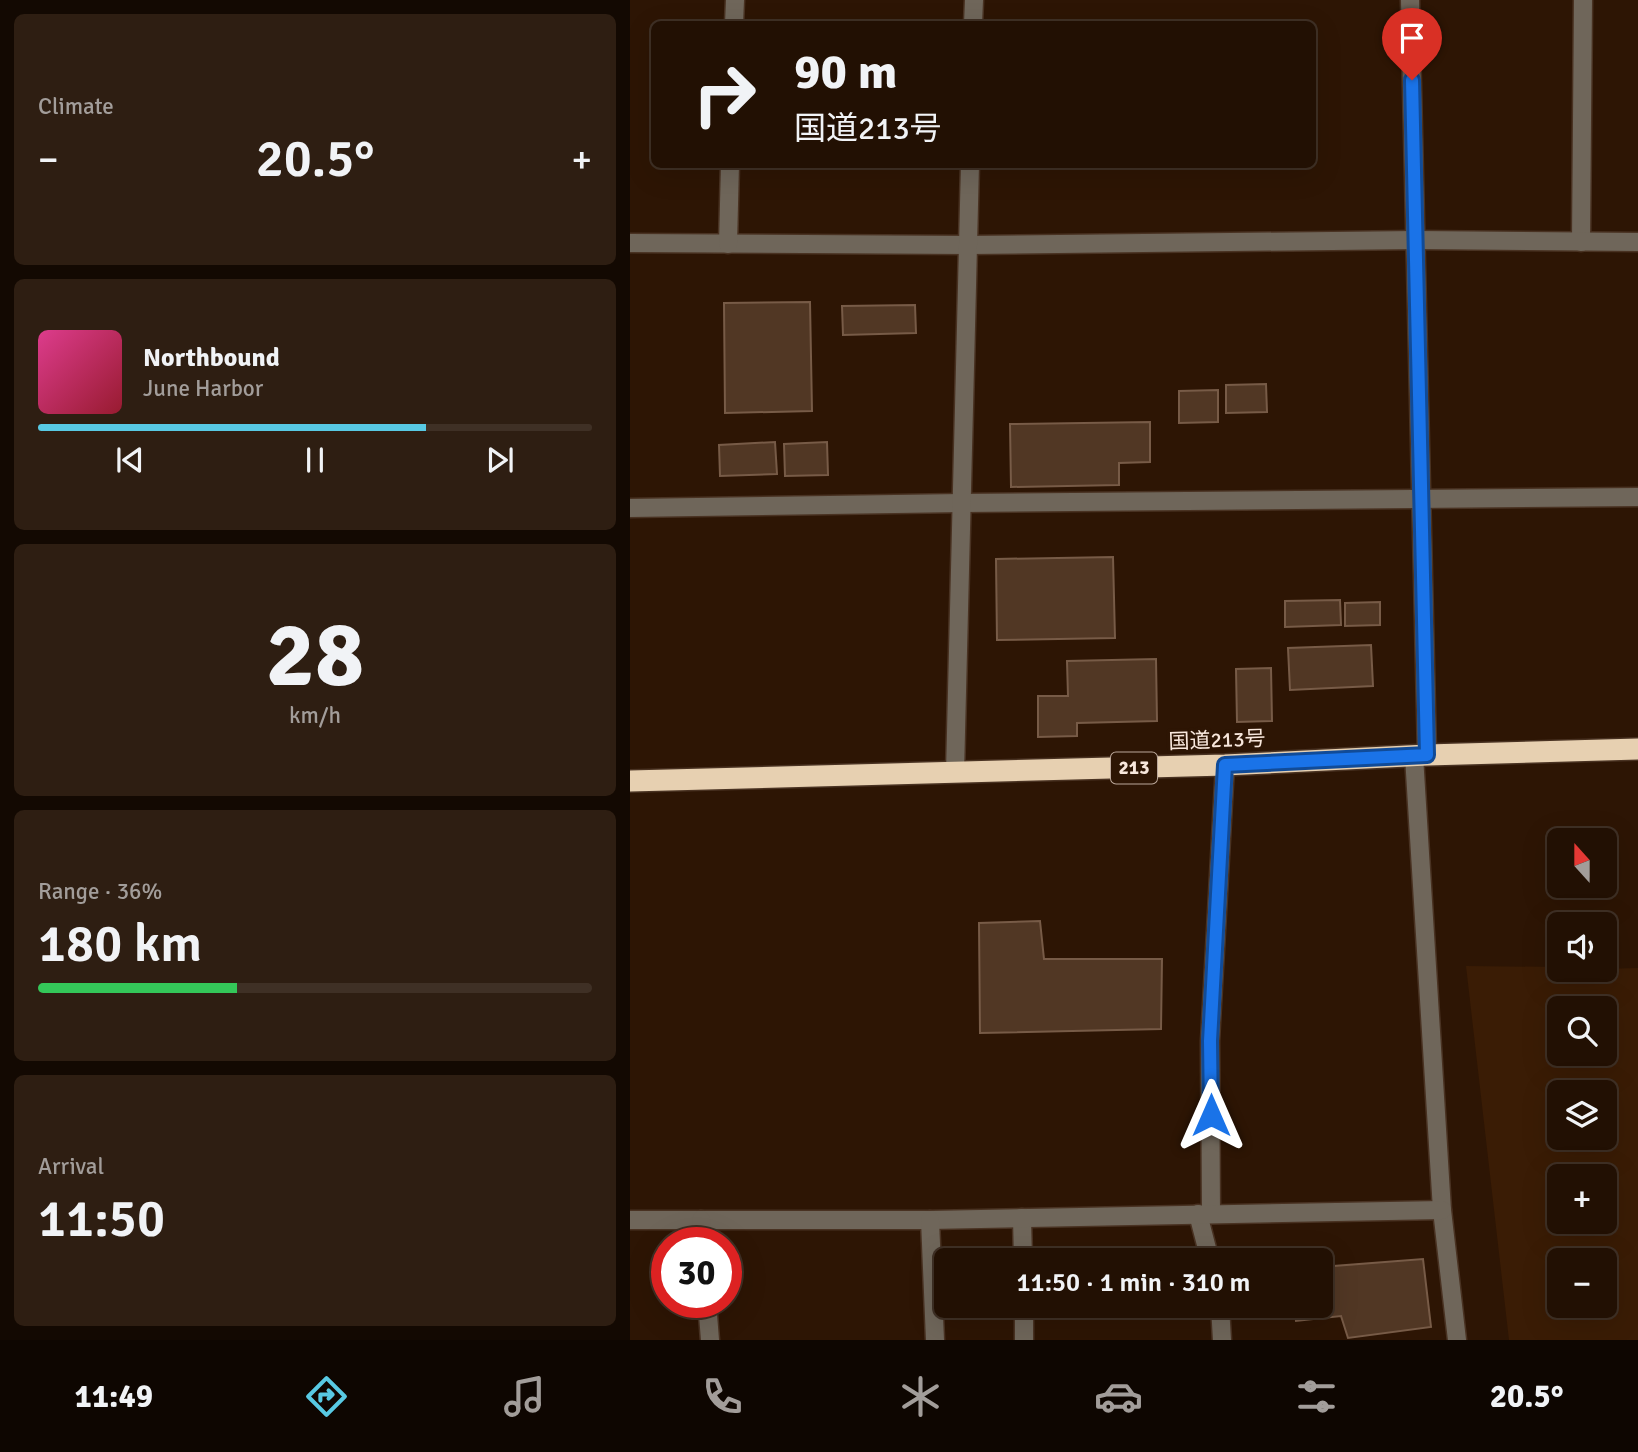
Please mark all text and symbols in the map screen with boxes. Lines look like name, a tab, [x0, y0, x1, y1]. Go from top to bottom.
pin	[1382, 8, 1442, 80]
icon: arrive	[1393, 19, 1431, 57]
text: 90 m	[794, 42, 897, 102]
icon: right	[679, 49, 770, 140]
text: Climate	[38, 92, 114, 121]
text: 国道213号	[794, 109, 942, 148]
text: 20.5°	[256, 127, 374, 191]
text: −	[38, 136, 59, 183]
text: +	[571, 136, 592, 183]
text: Northbound	[143, 342, 280, 374]
text: June Harbor	[143, 374, 263, 403]
icon: previous	[111, 441, 149, 479]
icon: pause	[296, 441, 334, 479]
icon: next	[481, 441, 519, 479]
text: 28	[266, 599, 364, 712]
text: km/h	[289, 701, 341, 730]
street label: 国道213号	[1168, 725, 1266, 755]
road number: 213	[1111, 752, 1157, 783]
north arrow	[1547, 828, 1617, 898]
map controls	[1547, 828, 1617, 1318]
text: Range · 36%	[38, 877, 162, 906]
text: 180 km	[38, 912, 202, 976]
button: sound	[1547, 912, 1617, 982]
button: search	[1547, 996, 1617, 1066]
position arrow	[1174, 1078, 1248, 1152]
button: layers	[1547, 1080, 1617, 1150]
text: Arrival	[38, 1152, 104, 1181]
button: +	[1547, 1164, 1617, 1234]
text: 11:50	[38, 1187, 165, 1251]
speed limit sign: 30	[651, 1227, 742, 1318]
button: −	[1547, 1248, 1617, 1318]
text: 11:50 · 1 min · 310 m	[1017, 1267, 1250, 1299]
icon: directions	[302, 1372, 351, 1421]
icon: music	[500, 1372, 549, 1421]
icon: phone	[698, 1372, 747, 1421]
icon: climate	[896, 1372, 945, 1421]
icon: car	[1094, 1372, 1143, 1421]
icon: filters	[1292, 1372, 1341, 1421]
text: 11:49	[74, 1377, 153, 1416]
text: 20.5°	[1490, 1377, 1564, 1416]

